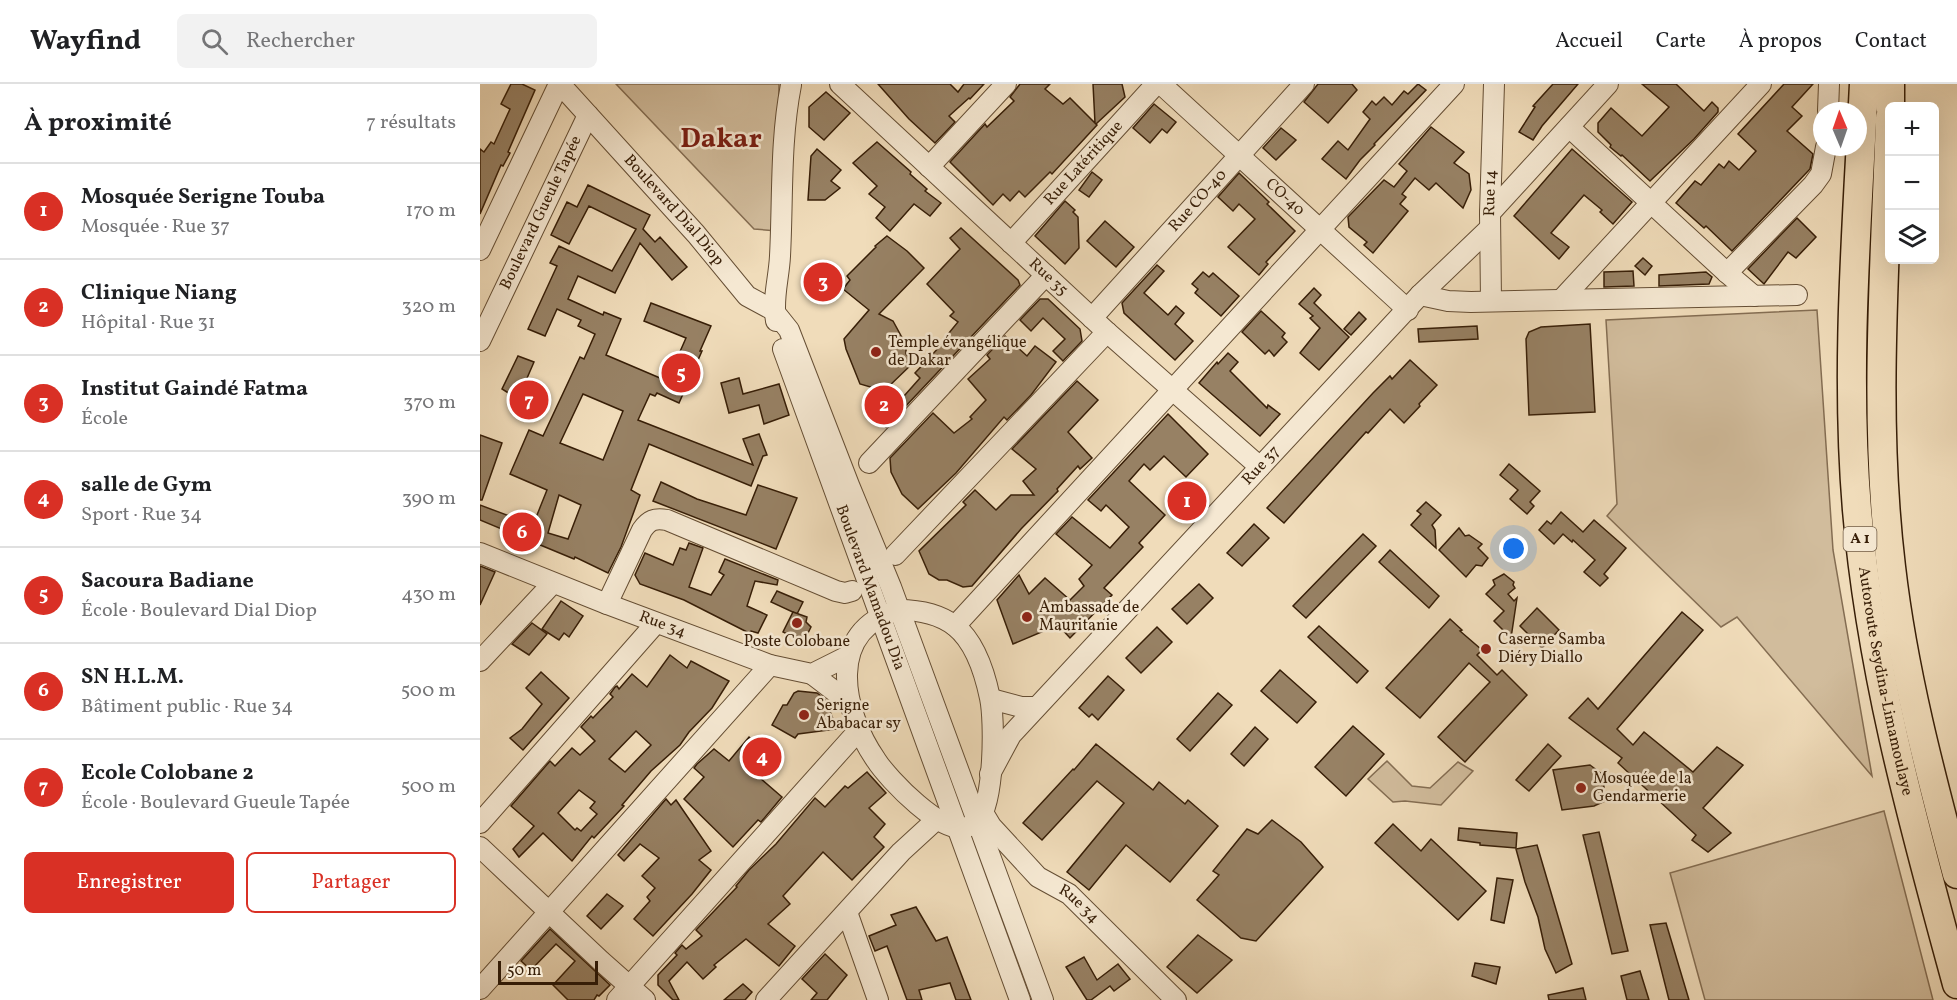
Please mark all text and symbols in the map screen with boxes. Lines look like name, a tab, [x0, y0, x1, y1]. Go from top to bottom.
search box	[177, 14, 597, 68]
text: Wayfind	[30, 22, 141, 61]
icon: search	[198, 25, 231, 58]
text: Rechercher	[246, 26, 355, 57]
text: Accueil	[1555, 27, 1623, 56]
text: Carte	[1656, 27, 1706, 56]
text: À propos	[1739, 27, 1822, 56]
text: Contact	[1855, 27, 1927, 56]
north arrow	[1813, 102, 1867, 156]
map controls	[1885, 102, 1939, 264]
button: +	[1885, 102, 1939, 156]
text: À proximité	[24, 105, 172, 141]
text: 7 résultats	[366, 109, 456, 137]
street label: Rue Latéritique	[1039, 116, 1128, 210]
district label: Dakar	[680, 120, 762, 159]
street label: Boulevard Gueule Tapée	[495, 132, 587, 294]
street label: Boulevard Dial Diop	[618, 150, 729, 271]
button: −	[1885, 156, 1939, 210]
street label: Rue CO-40	[1164, 165, 1232, 237]
street label: Rue 14	[1479, 169, 1502, 217]
street label: CO-40	[1260, 174, 1310, 221]
text: Mosquée Serigne Touba	[81, 182, 325, 213]
text: 1	[39, 197, 48, 225]
text: 170 m	[406, 197, 456, 225]
button: layers	[1885, 210, 1939, 264]
text: Mosquée · Rue 37	[81, 213, 230, 241]
street label: Rue 35	[1023, 253, 1073, 301]
pin: 3	[804, 260, 842, 304]
text: Clinique Niang	[81, 278, 237, 309]
text: 2	[38, 293, 49, 321]
text: 320 m	[401, 293, 456, 321]
text: Hôpital · Rue 31	[81, 309, 216, 337]
place label: Temple évangélique de Dakar	[888, 332, 1027, 372]
marker: Temple évangélique de Dakar	[869, 345, 883, 359]
pin: 5	[662, 350, 700, 396]
text: Institut Gaindé Fatma	[81, 374, 308, 405]
pin: 7	[509, 378, 548, 422]
pin: 2	[864, 382, 904, 428]
text: 3	[38, 389, 49, 417]
text: 370 m	[403, 389, 456, 417]
text: École	[81, 405, 128, 433]
street label: Rue 37	[1237, 441, 1285, 490]
text: salle de Gym	[81, 470, 212, 501]
pin: 1	[1168, 478, 1206, 524]
text: 4	[37, 485, 50, 513]
text: 390 m	[402, 485, 456, 513]
text: Sport · Rue 34	[81, 501, 202, 529]
street label: Boulevard Mamadou Dia	[830, 502, 910, 673]
pin: 6	[502, 510, 542, 554]
road number: A 1	[1844, 527, 1876, 551]
your location	[1499, 534, 1528, 563]
street label: Autoroute Seydina-Limamoulaye	[1852, 565, 1918, 798]
text: Sacoura Badiane	[81, 566, 254, 597]
text: 5	[39, 581, 48, 609]
text: 430 m	[401, 581, 456, 609]
text: École · Boulevard Dial Diop	[81, 597, 317, 625]
place label: Ambassade de Mauritanie	[1039, 597, 1139, 637]
street label: Rue 34	[636, 606, 689, 644]
marker: Ambassade de Mauritanie	[1020, 610, 1034, 624]
marker: Poste Colobane	[790, 616, 804, 630]
place label: Caserne Samba Diéry Diallo	[1498, 629, 1606, 669]
place label: Poste Colobane	[744, 631, 850, 653]
marker: Caserne Samba Diéry Diallo	[1479, 642, 1493, 656]
text: SN H.L.M.	[81, 662, 184, 693]
text: 6	[38, 677, 49, 705]
text: 500 m	[401, 677, 456, 705]
text: Bâtiment public · Rue 34	[81, 693, 293, 721]
place label: Serigne Ababacar sy	[816, 695, 901, 735]
marker: Serigne Ababacar sy	[797, 708, 811, 722]
pin: 4	[742, 734, 782, 780]
text: Ecole Colobane 2	[81, 758, 254, 789]
place label: Mosquée de la Gendarmerie	[1593, 768, 1692, 808]
text: 7	[39, 773, 48, 801]
text: 500 m	[401, 773, 456, 801]
marker: Mosquée de la Gendarmerie	[1574, 781, 1588, 795]
text: École · Boulevard Gueule Tapée	[81, 789, 350, 817]
button: Enregistrer	[24, 852, 234, 913]
button: Partager	[246, 852, 456, 913]
street label: Rue 34	[1055, 879, 1104, 929]
scale bar	[498, 958, 598, 986]
text: 50 m	[507, 960, 541, 982]

